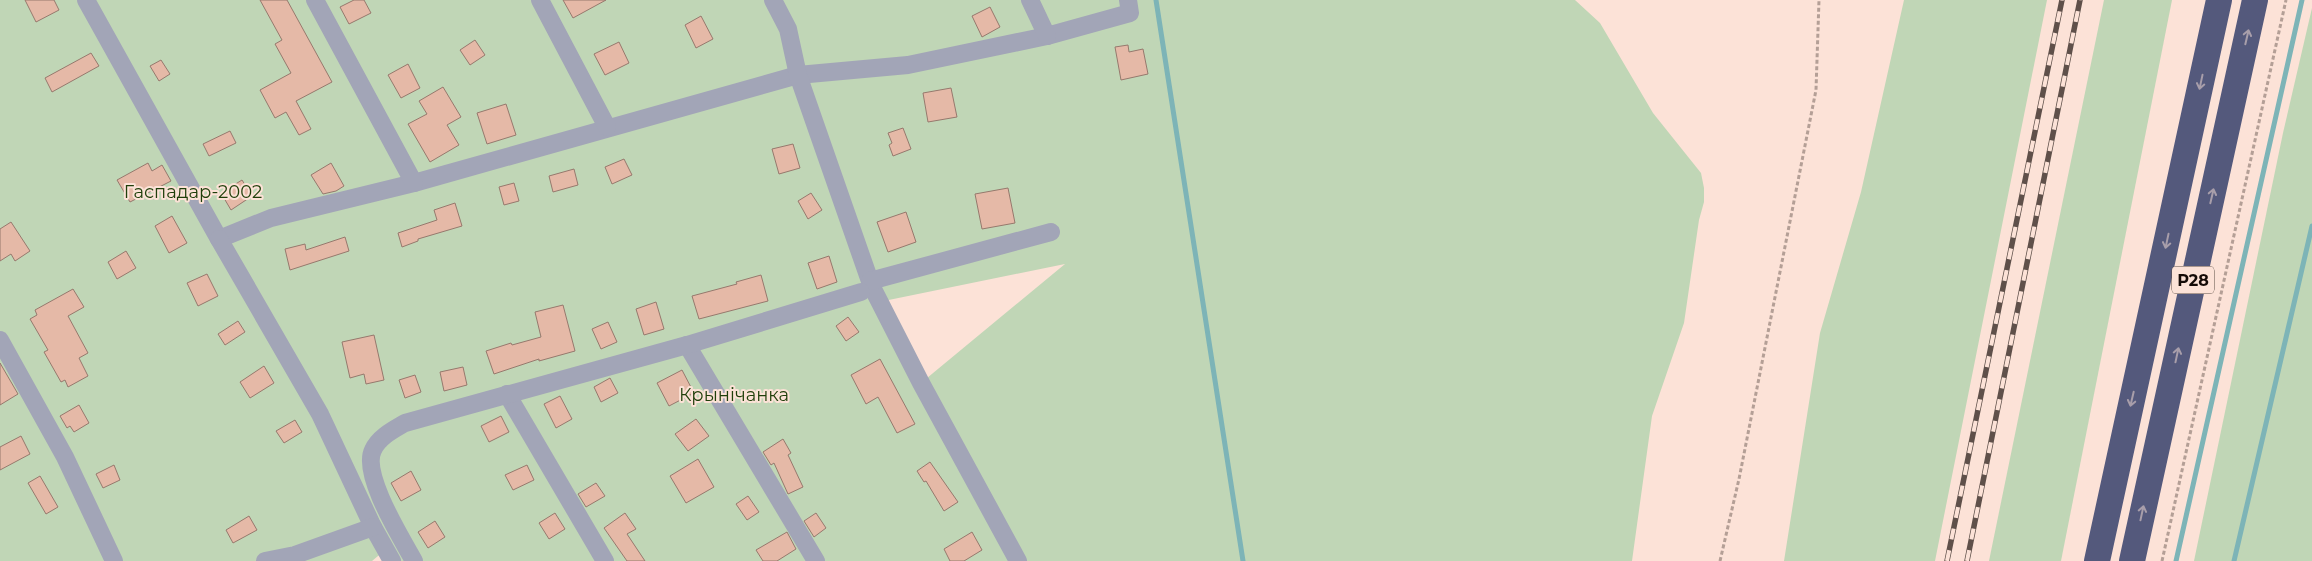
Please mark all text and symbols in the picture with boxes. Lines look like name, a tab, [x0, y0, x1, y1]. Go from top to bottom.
one-way arrow	[2243, 30, 2252, 46]
one-way arrow	[2196, 73, 2206, 89]
park label: Гаспадар-2002	[124, 181, 262, 203]
one-way arrow	[2208, 188, 2217, 204]
one-way arrow	[2162, 232, 2171, 248]
road number: Р28	[2172, 266, 2214, 294]
one-way arrow	[2173, 347, 2182, 363]
park label: Крынічанка	[679, 384, 789, 406]
one-way arrow	[2127, 391, 2137, 407]
one-way arrow	[2138, 506, 2147, 522]

